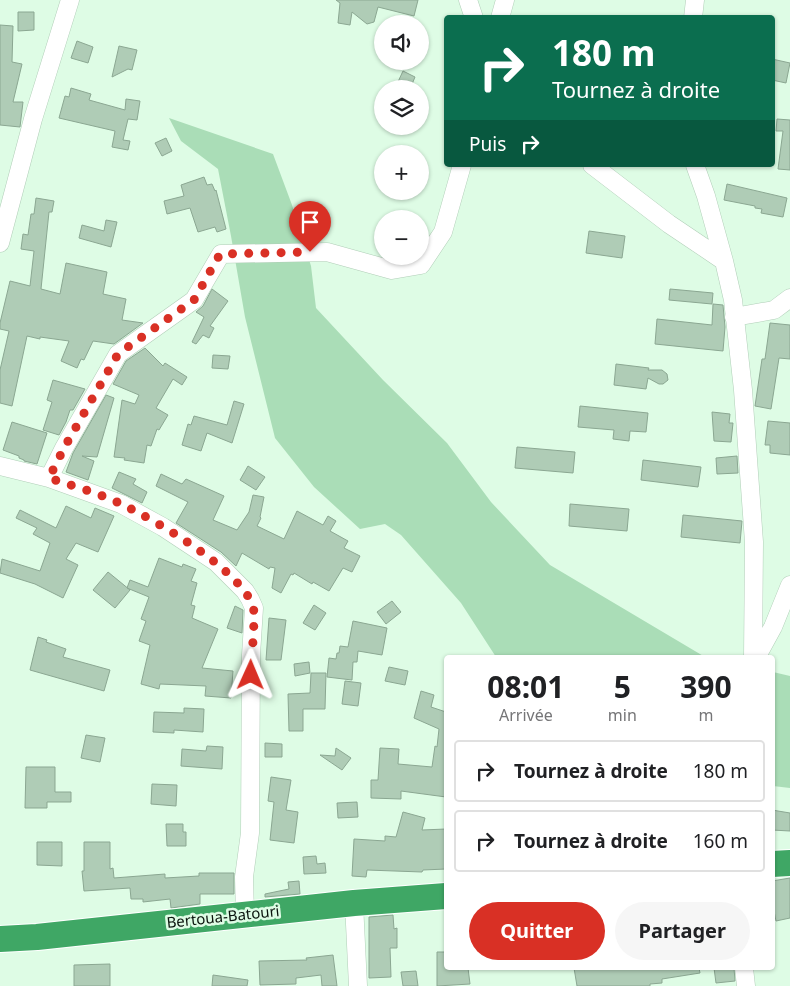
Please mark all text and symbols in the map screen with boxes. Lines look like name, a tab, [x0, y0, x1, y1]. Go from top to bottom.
map controls	[374, 15, 429, 265]
button: sound	[374, 15, 429, 70]
text: 180 m	[552, 29, 655, 76]
icon: right	[469, 35, 534, 100]
text: Tournez à droite	[552, 74, 720, 104]
button: layers	[374, 80, 429, 135]
icon: right	[516, 130, 544, 158]
text: Puis	[469, 131, 506, 157]
button: +	[374, 145, 429, 200]
pin	[289, 201, 331, 252]
icon: arrive	[296, 208, 324, 236]
button: −	[374, 210, 429, 265]
position arrow	[224, 648, 276, 700]
text: 08:01	[487, 666, 564, 707]
text: 5	[614, 666, 631, 707]
text: 390	[680, 666, 732, 707]
text: Arrivée	[499, 704, 553, 726]
text: min	[608, 704, 637, 726]
text: m	[698, 704, 713, 726]
icon: right	[471, 757, 499, 785]
text: Tournez à droite	[514, 758, 668, 784]
text: 180 m	[693, 758, 748, 784]
icon: right	[471, 827, 499, 855]
text: Tournez à droite	[514, 828, 668, 854]
text: 160 m	[693, 828, 748, 854]
street label: Bertoua-Batouri	[165, 900, 280, 932]
button: Quitter	[469, 902, 605, 960]
button: Partager	[615, 902, 750, 960]

